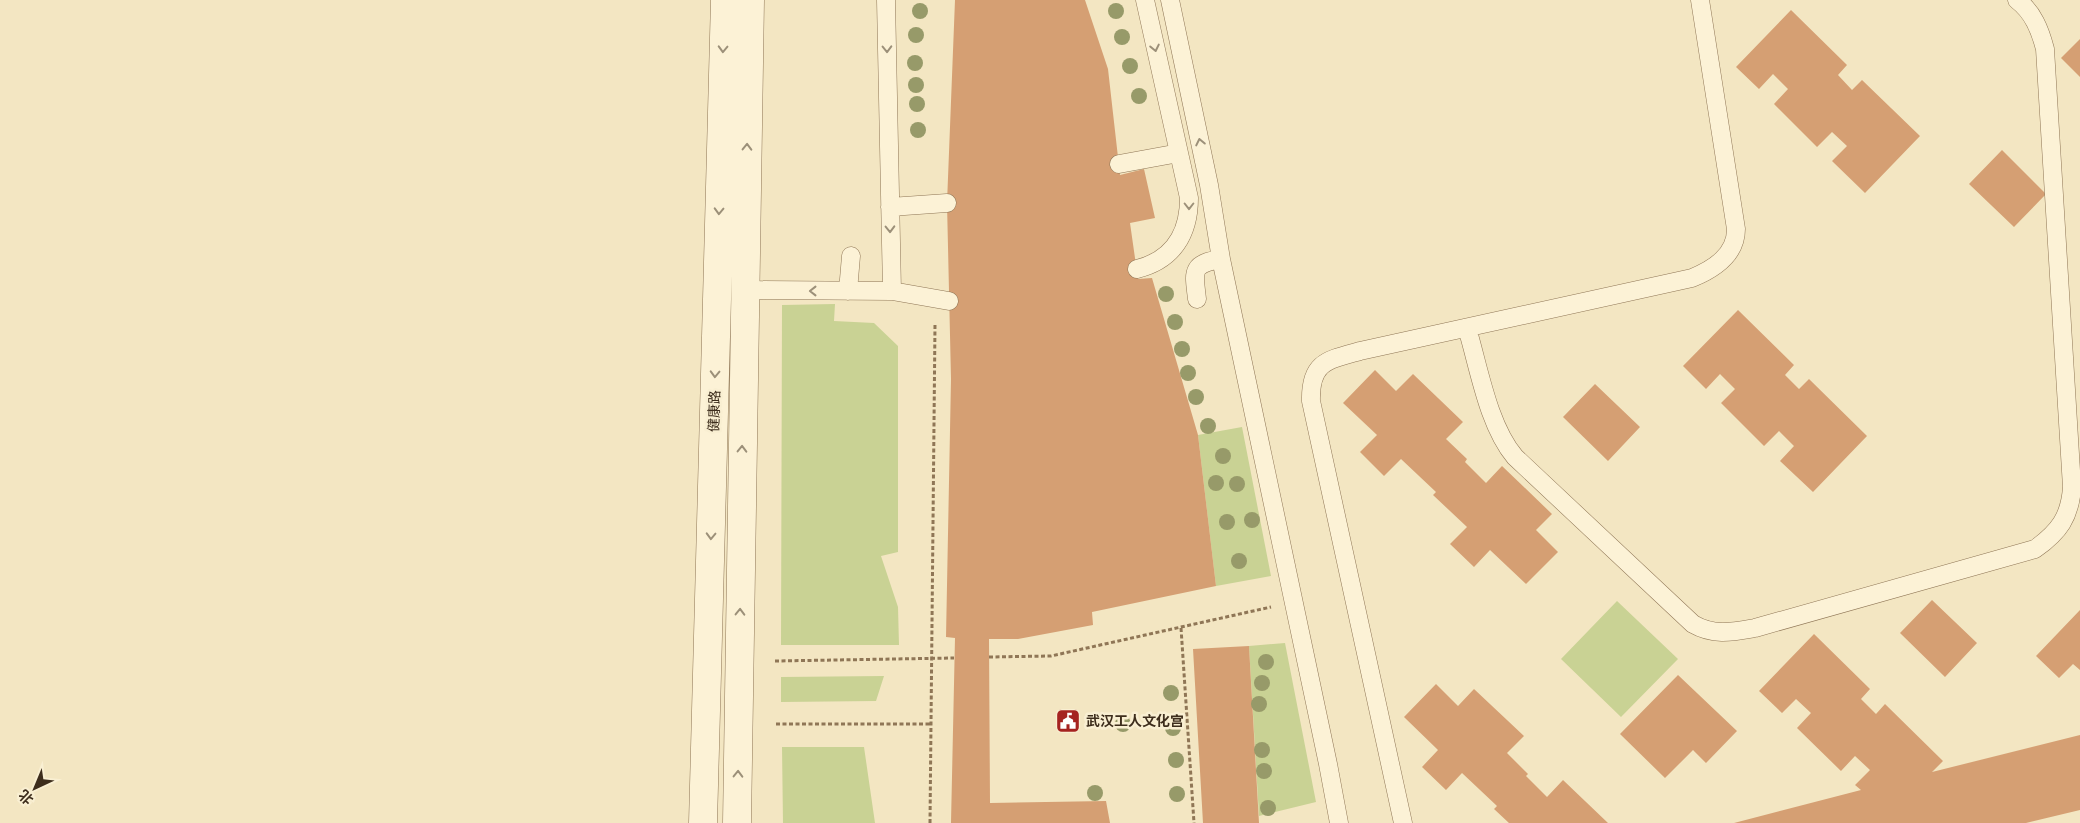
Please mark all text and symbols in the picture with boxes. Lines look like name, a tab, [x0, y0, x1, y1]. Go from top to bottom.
one-way arrow	[1150, 43, 1160, 52]
one-way arrow	[718, 45, 729, 53]
one-way arrow	[882, 45, 892, 53]
one-way arrow	[1195, 138, 1206, 146]
one-way arrow	[742, 143, 753, 151]
one-way arrow	[1184, 203, 1194, 211]
one-way arrow	[714, 208, 724, 215]
one-way arrow	[885, 225, 896, 233]
one-way arrow	[809, 286, 816, 296]
one-way arrow	[710, 370, 720, 378]
street label: 健康路	[704, 390, 724, 432]
one-way arrow	[737, 445, 747, 453]
one-way arrow	[705, 532, 716, 540]
one-way arrow	[735, 608, 745, 616]
public building icon: 武汉工人文化宫	[1055, 708, 1081, 734]
place label: 武汉工人文化宫	[1086, 712, 1184, 730]
north arrow	[10, 763, 60, 813]
one-way arrow	[733, 770, 743, 778]
text: 北	[15, 786, 37, 809]

